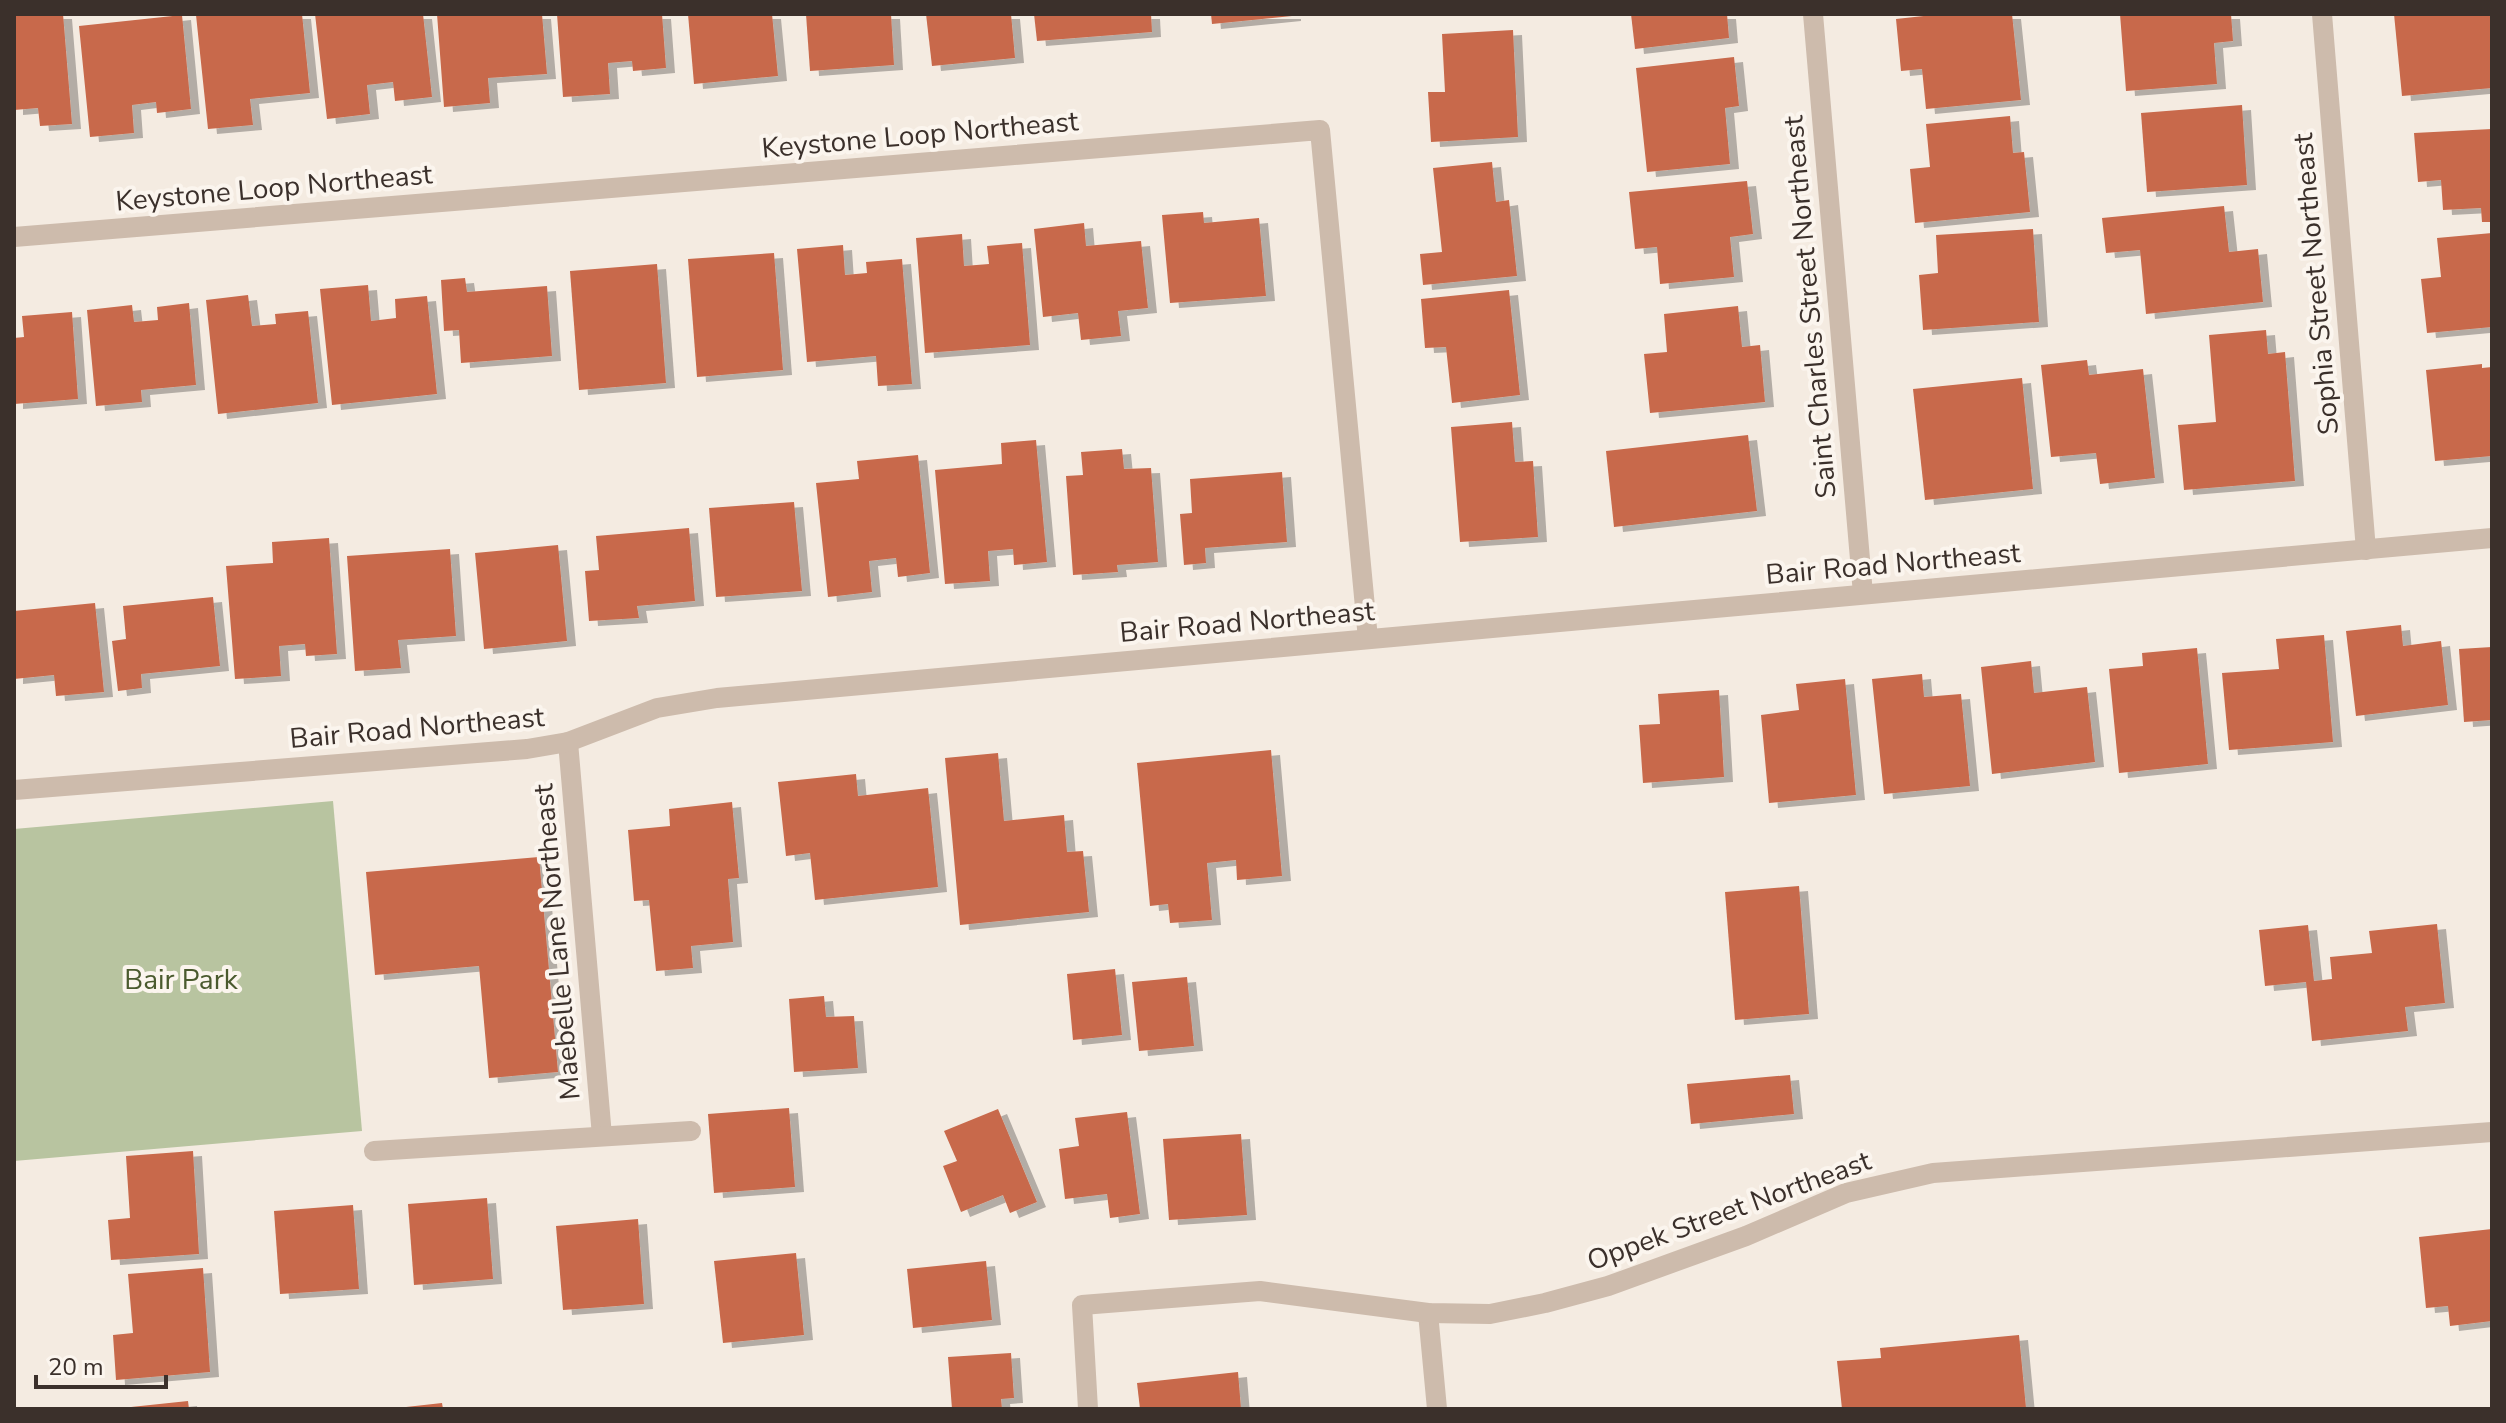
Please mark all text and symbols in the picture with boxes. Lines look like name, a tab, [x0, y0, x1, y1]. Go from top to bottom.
street label: Keystone Loop Northeast	[760, 102, 1080, 168]
street label: Saint Charles Street Northeast	[1774, 114, 1846, 500]
street label: Sophia Street Northeast	[2284, 131, 2348, 436]
street label: Keystone Loop Northeast	[114, 155, 434, 221]
street label: Bair Road Northeast	[1764, 534, 2022, 594]
street label: Bair Road Northeast	[1118, 592, 1376, 652]
street label: Bair Road Northeast	[288, 698, 546, 758]
street label: Maebelle Lane Northeast	[524, 782, 590, 1102]
park label: Bair Park	[124, 961, 239, 999]
street label: Oppek Street Northeast	[1582, 1142, 1876, 1280]
scale bar	[36, 1339, 166, 1389]
text: 20 m	[48, 1351, 104, 1383]

